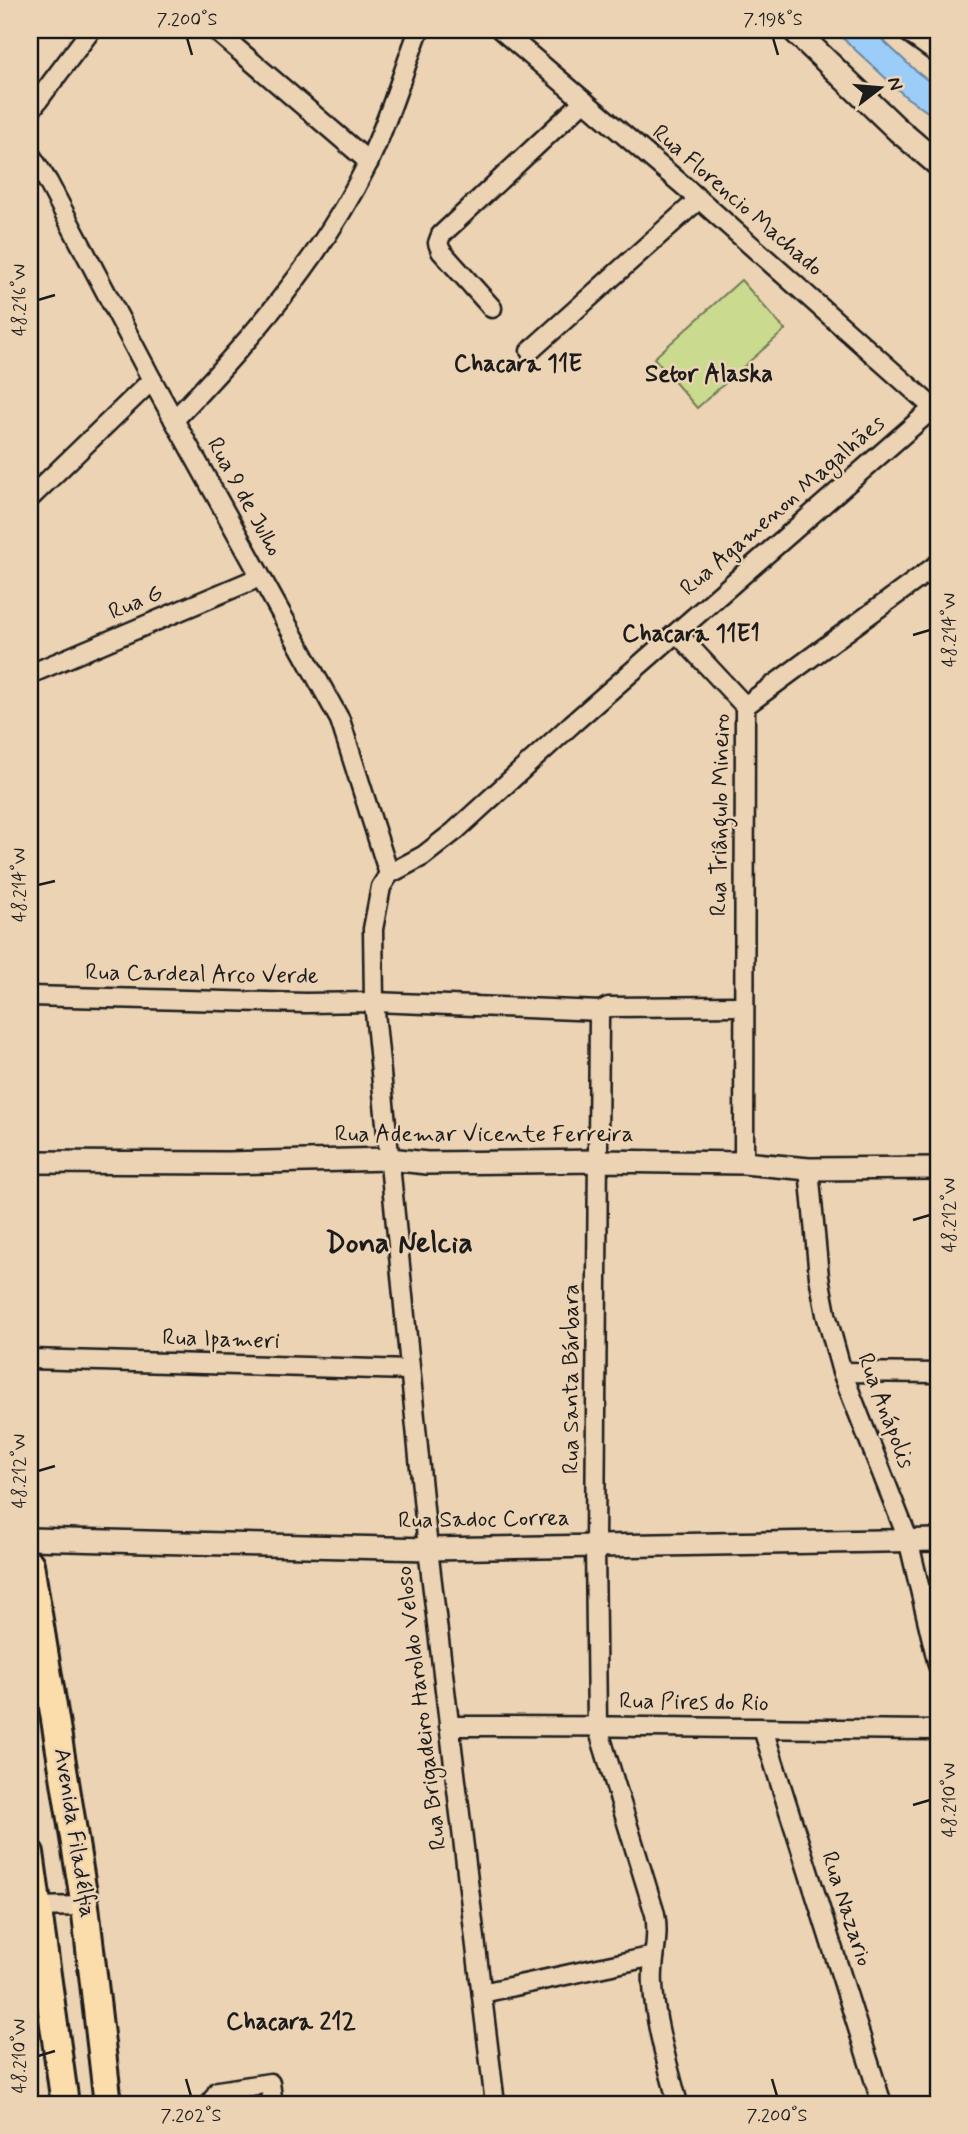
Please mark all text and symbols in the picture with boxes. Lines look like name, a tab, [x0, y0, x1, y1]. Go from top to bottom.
text: 7.200°S	[156, 8, 218, 32]
text: 7.198°S	[743, 8, 803, 32]
north arrow	[846, 52, 916, 122]
text: N	[881, 74, 909, 93]
street label: Rua Florencio Machado	[645, 118, 829, 284]
text: 48.216°W	[8, 264, 32, 336]
district label: Chacara 11E	[454, 349, 582, 380]
district label: Setor Alaska	[645, 359, 773, 390]
street label: Rua Agamenon Magalhães	[674, 409, 893, 605]
street label: Rua 9 de Julho	[199, 432, 289, 562]
street label: Rua G	[104, 578, 168, 628]
text: 48.214°W	[938, 593, 962, 667]
district label: Chacara 11E1	[622, 619, 760, 650]
street label: Rua Triângulo Mineiro	[704, 713, 740, 917]
text: 48.214°W	[8, 848, 32, 922]
street label: Rua Cardeal Arco Verde	[85, 958, 319, 992]
street label: Rua Ademar Vicente Ferreira	[335, 1120, 633, 1150]
text: 48.212°W	[938, 1178, 962, 1252]
district label: Dona Nelcia	[325, 1224, 473, 1263]
street label: Rua Santa Bárbara	[557, 1284, 587, 1474]
street label: Rua Ipameri	[162, 1323, 280, 1357]
street label: Rua Anápolis	[849, 1349, 921, 1473]
text: 48.212°W	[8, 1434, 32, 1508]
street label: Rua Sadoc Correa	[398, 1504, 570, 1536]
street label: Rua Brigadeiro Haroldo Veloso	[390, 1564, 456, 1852]
street label: Rua Pires do Rio	[619, 1687, 769, 1719]
street label: Avenida Filadélfia	[46, 1746, 102, 1920]
text: 48.210°W	[938, 1763, 962, 1837]
street label: Rua Nazario	[813, 1848, 879, 1970]
district label: Chacara 212	[226, 2007, 357, 2038]
text: 48.210°W	[8, 2019, 32, 2093]
text: 7.202°S	[160, 2104, 222, 2128]
text: 7.200°S	[746, 2104, 808, 2128]

